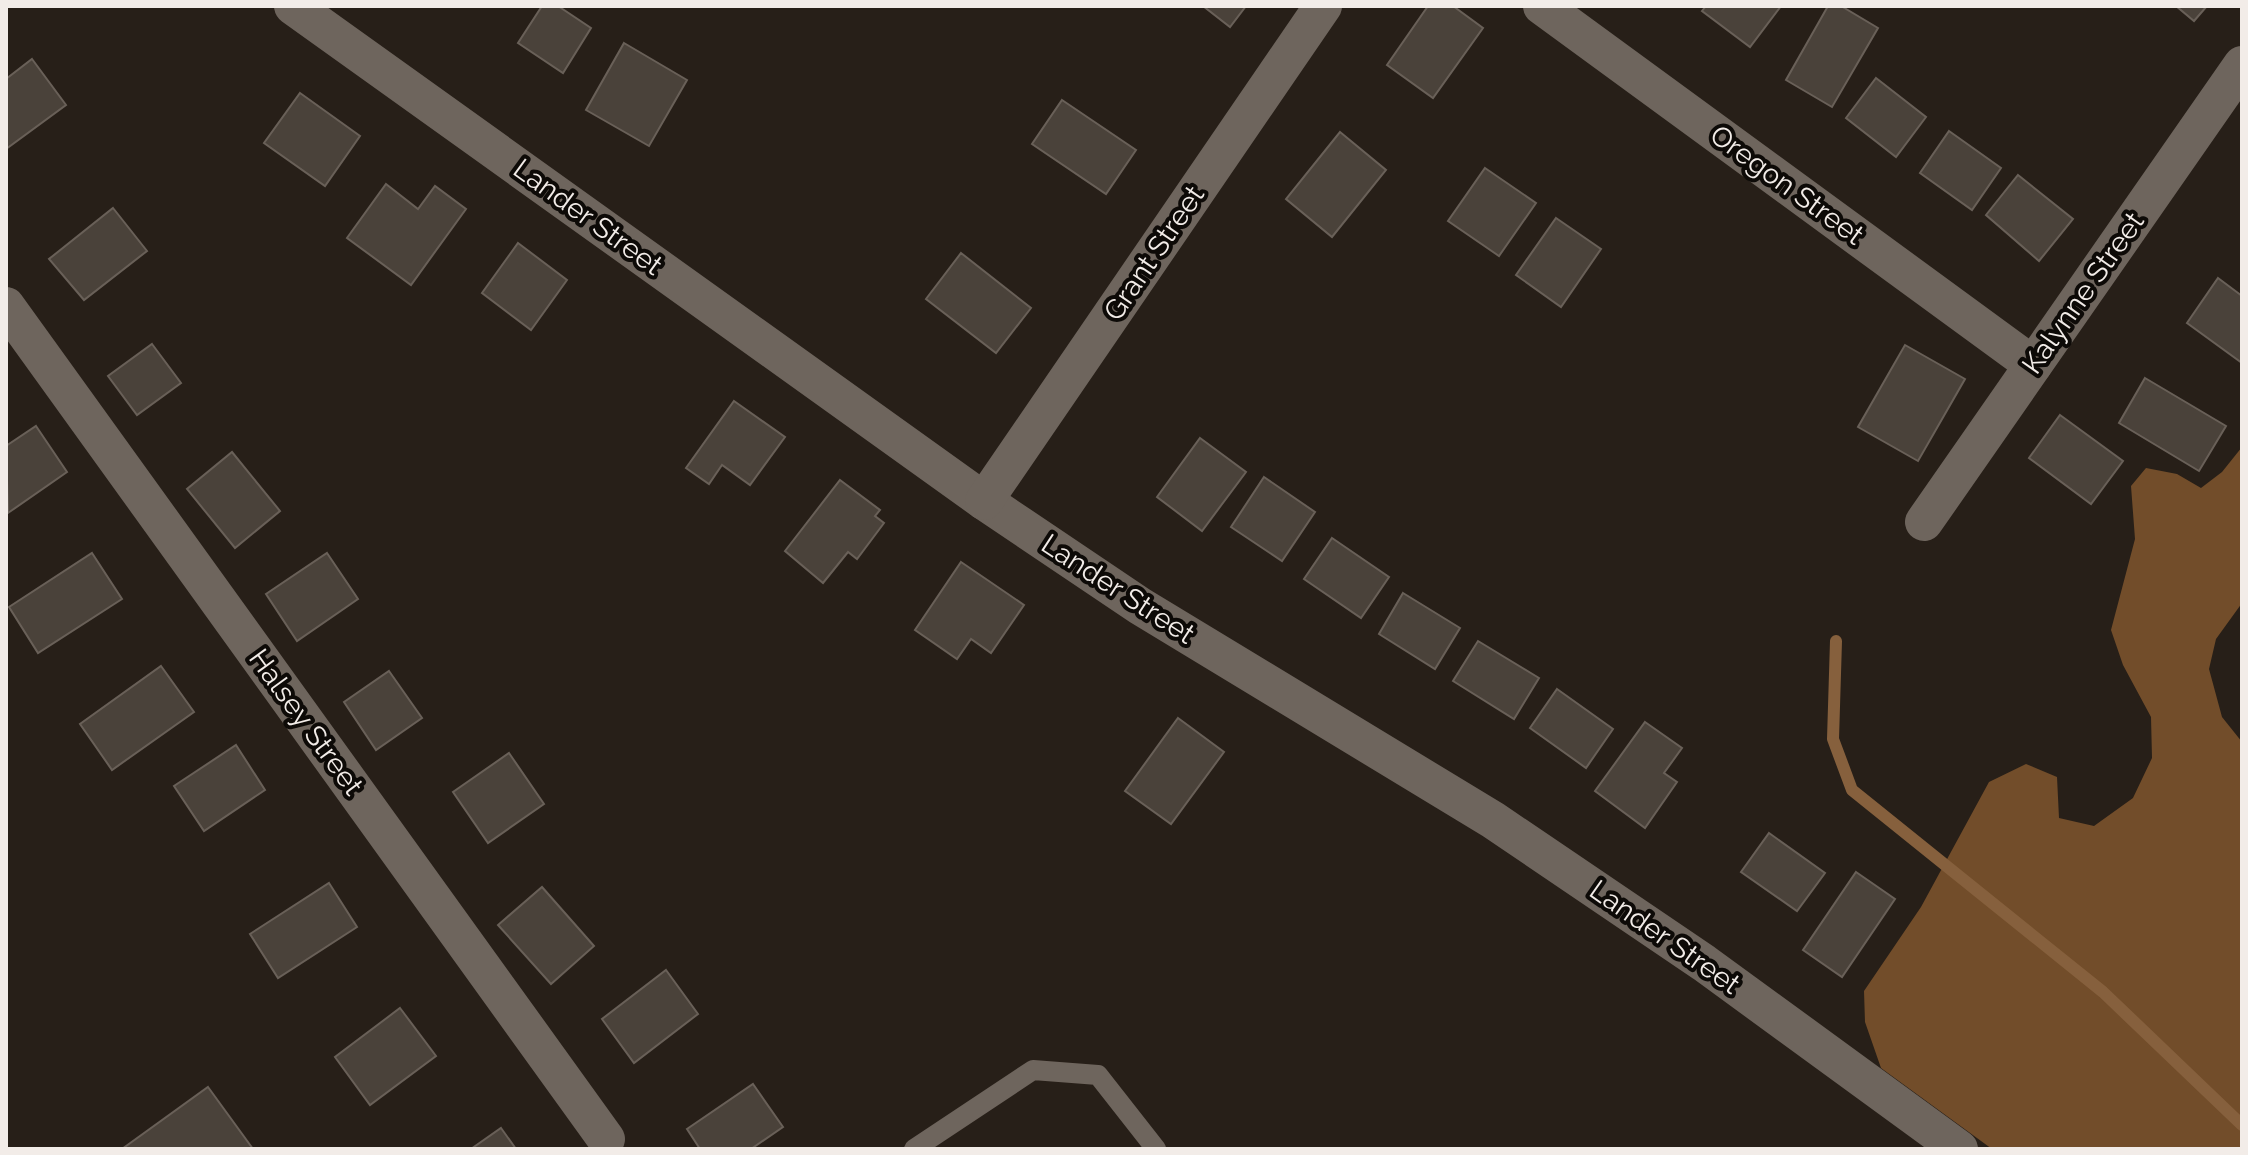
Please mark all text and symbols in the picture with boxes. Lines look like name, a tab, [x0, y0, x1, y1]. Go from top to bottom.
street label: Oregon Street	[1704, 118, 1871, 252]
street label: Lander Street	[507, 152, 669, 282]
street label: Grant Street	[1097, 179, 1211, 327]
street label: Kalynne Street	[2015, 205, 2151, 380]
street label: Lander Street	[1035, 527, 1201, 651]
street label: Halsey Street	[242, 643, 370, 802]
street label: Lander Street	[1584, 873, 1747, 1001]

